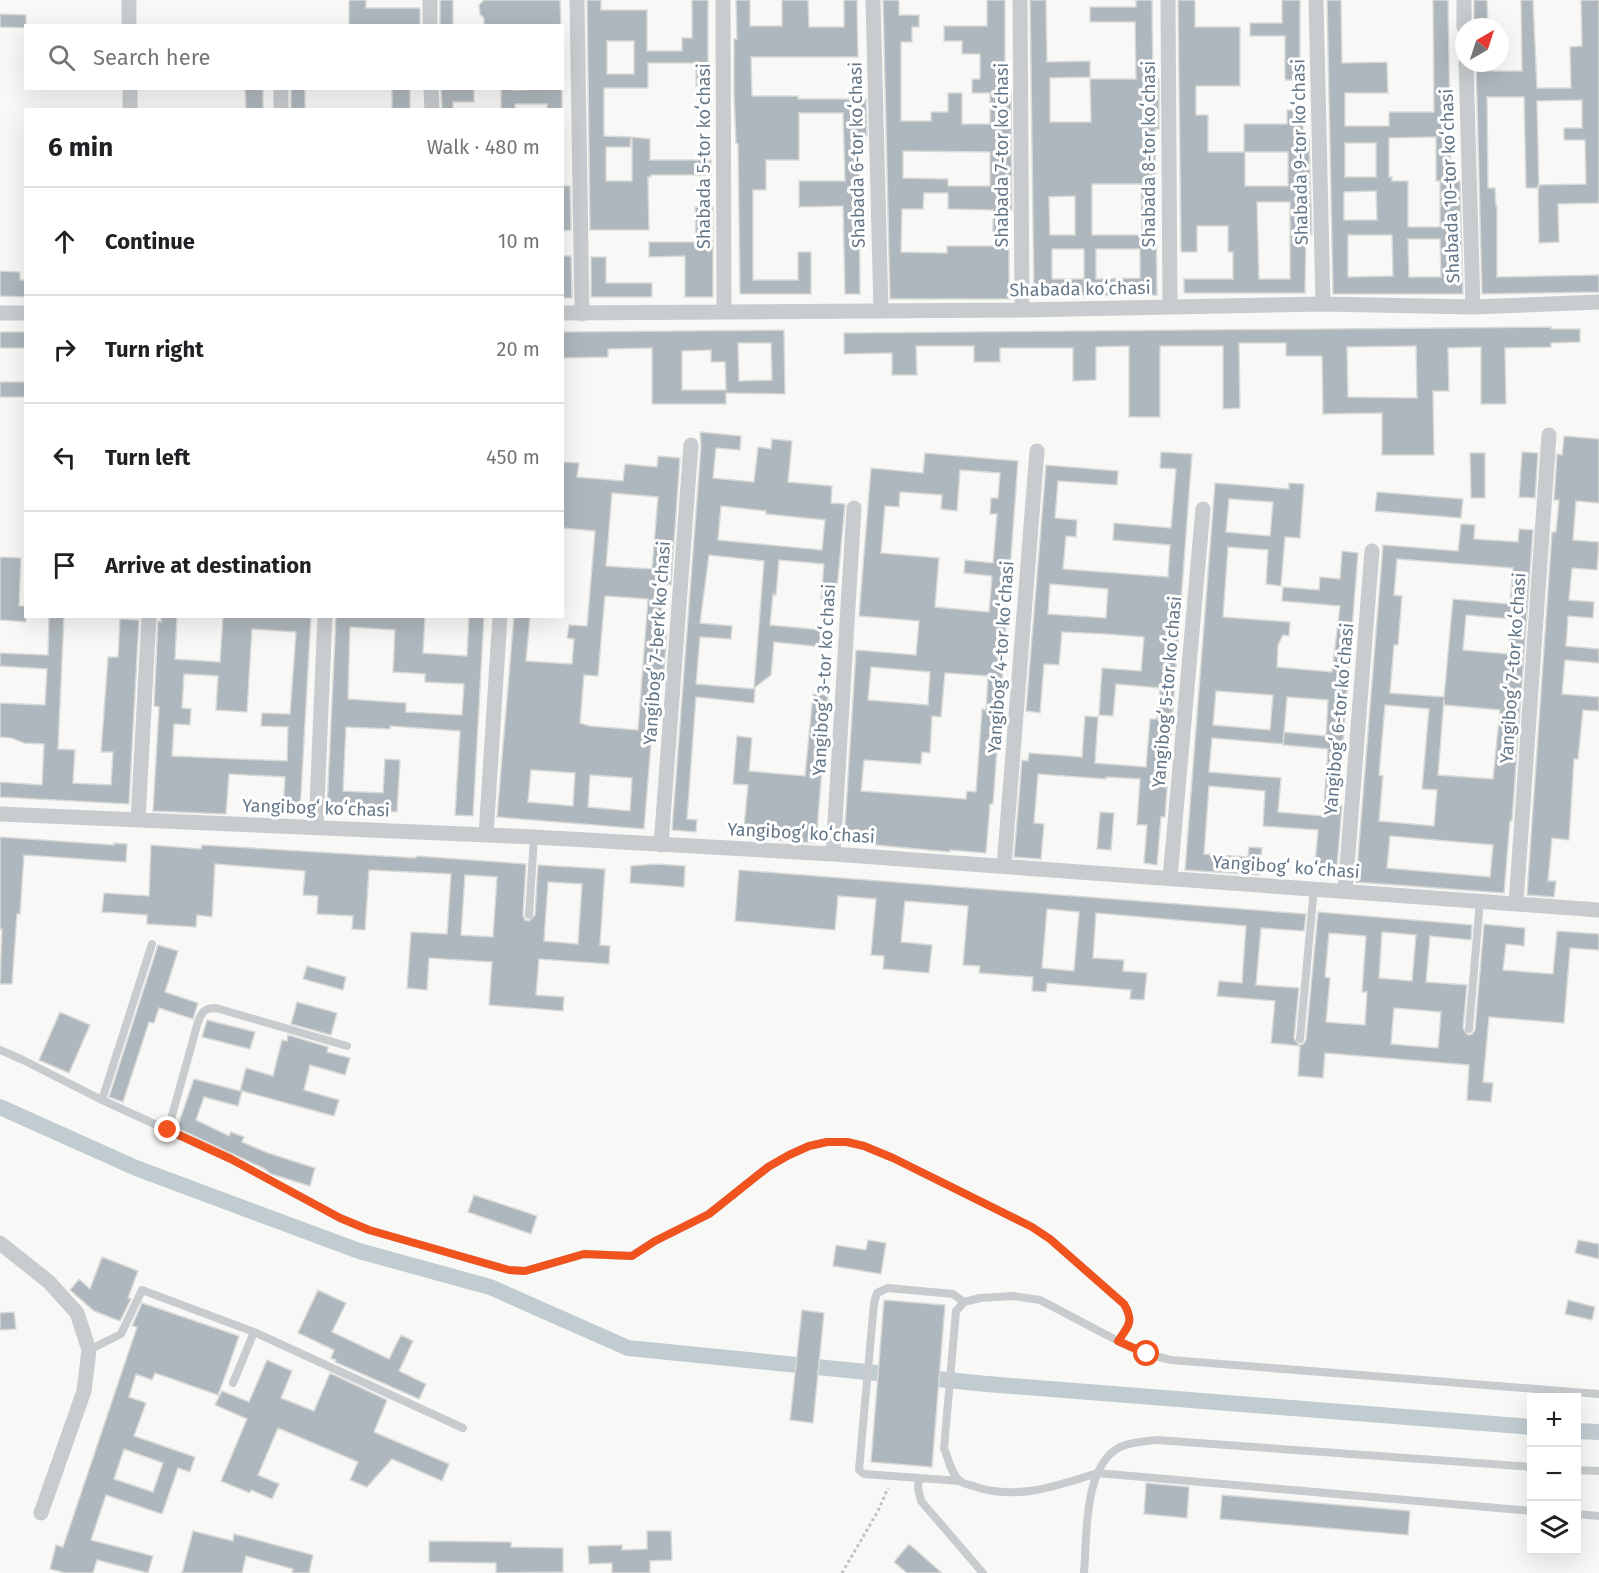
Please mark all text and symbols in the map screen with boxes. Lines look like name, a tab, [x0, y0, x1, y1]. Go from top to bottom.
north arrow	[1455, 18, 1509, 72]
search box	[24, 24, 564, 90]
icon: search	[45, 41, 78, 74]
text: Search here	[93, 44, 211, 71]
street label: Shabada 9-tor koʻchasi	[1287, 59, 1313, 245]
street label: Shabada 8-tor koʻchasi	[1138, 61, 1160, 247]
street label: Shabada 6-tor koʻchasi	[844, 62, 870, 248]
street label: Shabada 5-tor koʻchasi	[693, 63, 715, 249]
street label: Shabada 7-tor koʻchasi	[991, 63, 1013, 247]
street label: Shabada 10-tor koʻchasi	[1436, 88, 1464, 284]
text: 6 min	[48, 132, 113, 163]
text: Walk · 480 m	[427, 135, 540, 159]
icon: ahead	[48, 225, 81, 258]
text: Continue	[105, 228, 195, 255]
text: 10 m	[498, 229, 540, 253]
street label: Shabada koʻchasi	[1009, 277, 1151, 301]
icon: right	[48, 333, 81, 366]
text: Turn right	[105, 336, 204, 363]
text: 20 m	[497, 337, 540, 361]
icon: left	[48, 441, 81, 474]
text: Turn left	[105, 444, 190, 471]
text: 450 m	[486, 445, 540, 469]
street label: Yangibogʻ 7-berk koʻchasi	[639, 540, 675, 746]
icon: arrive	[48, 549, 81, 582]
text: Arrive at destination	[105, 552, 312, 579]
street label: Yangibogʻ 4-tor koʻchasi	[983, 560, 1019, 754]
street label: Yangibogʻ 7-tor koʻchasi	[1495, 572, 1531, 764]
street label: Yangibogʻ 3-tor koʻchasi	[808, 583, 840, 777]
street label: Yangibogʻ 5-tor koʻchasi	[1148, 595, 1186, 789]
street label: Yangibogʻ 6-tor koʻchasi	[1320, 622, 1358, 816]
street label: Yangibogʻ koʻchasi	[242, 794, 390, 822]
street label: Yangibogʻ koʻchasi	[727, 818, 875, 848]
street label: Yangibogʻ koʻchasi	[1212, 851, 1360, 883]
route end	[154, 1116, 180, 1142]
route start	[1133, 1340, 1159, 1366]
map controls	[1527, 1393, 1581, 1555]
button: +	[1527, 1393, 1581, 1447]
button: −	[1527, 1447, 1581, 1501]
button: layers	[1527, 1501, 1581, 1555]

